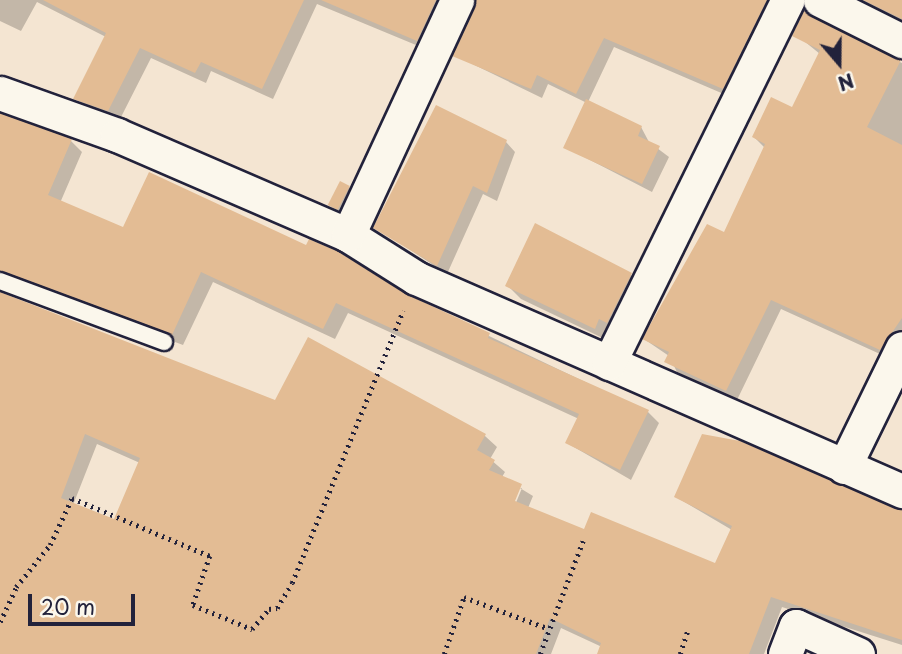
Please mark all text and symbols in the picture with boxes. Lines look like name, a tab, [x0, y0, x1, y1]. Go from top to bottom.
north arrow	[804, 28, 874, 98]
text: N	[834, 67, 858, 98]
scale bar	[32, 580, 138, 624]
text: 20 m	[41, 590, 95, 622]

